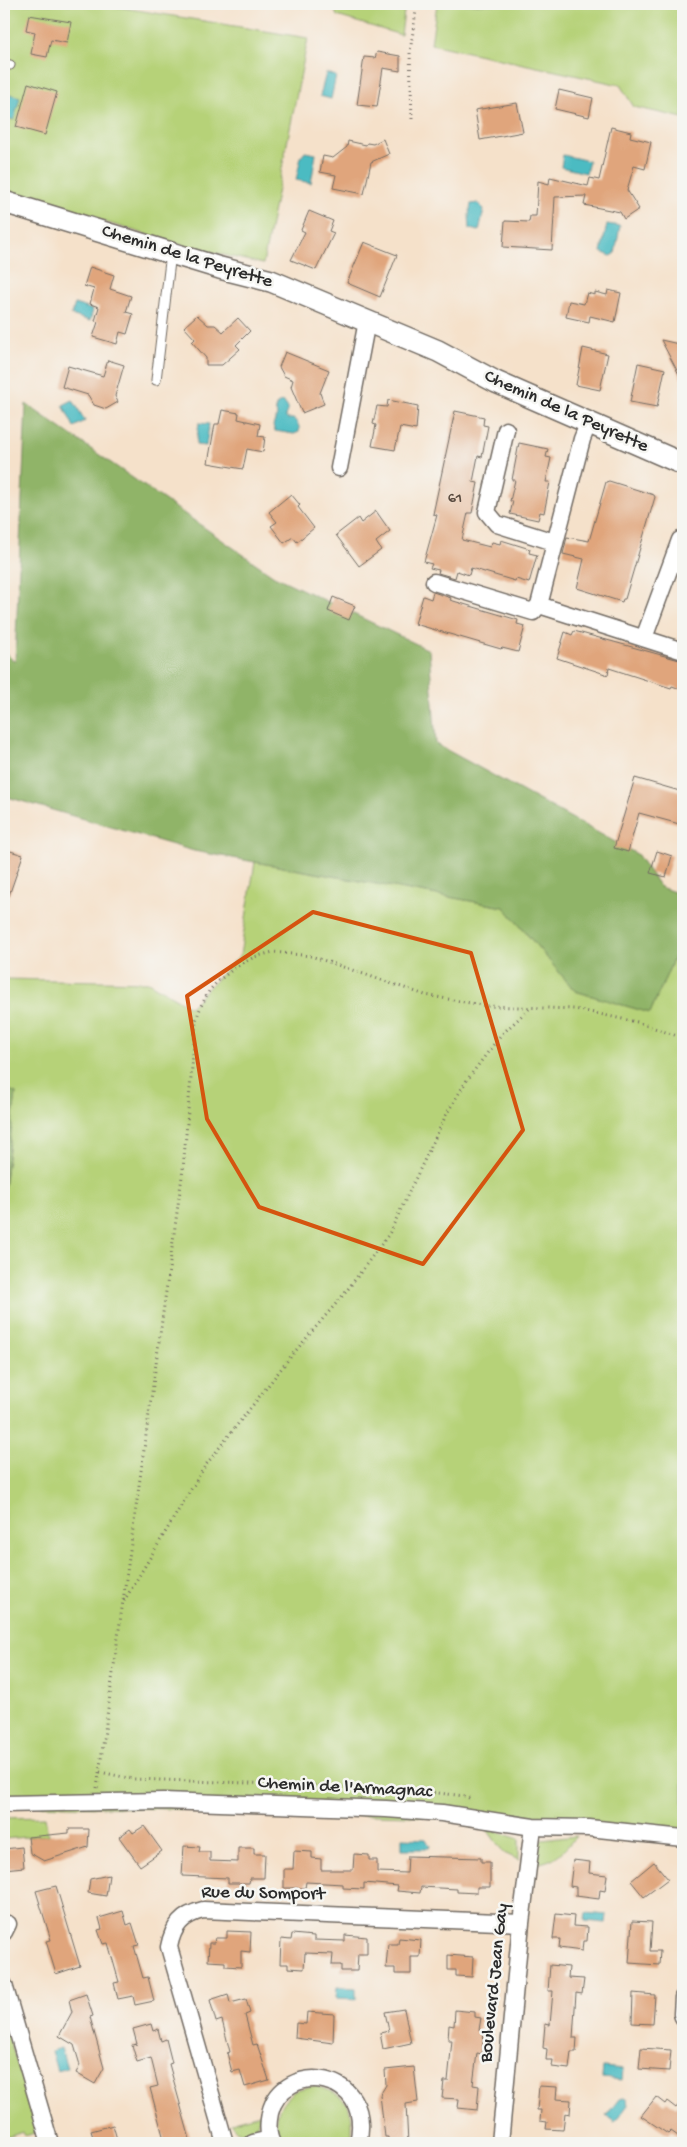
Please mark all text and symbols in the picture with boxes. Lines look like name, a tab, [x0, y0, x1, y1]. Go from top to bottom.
street label: Chemin de la Peyrette	[99, 220, 275, 294]
street label: Chemin de la Peyrette	[480, 365, 652, 459]
house number: 61	[448, 490, 462, 509]
street label: Chemin de l'Armagnac	[257, 1772, 433, 1804]
street label: Rue du Somport	[201, 1881, 327, 1907]
street label: Boulevard Jean Gay	[475, 1902, 515, 2065]

